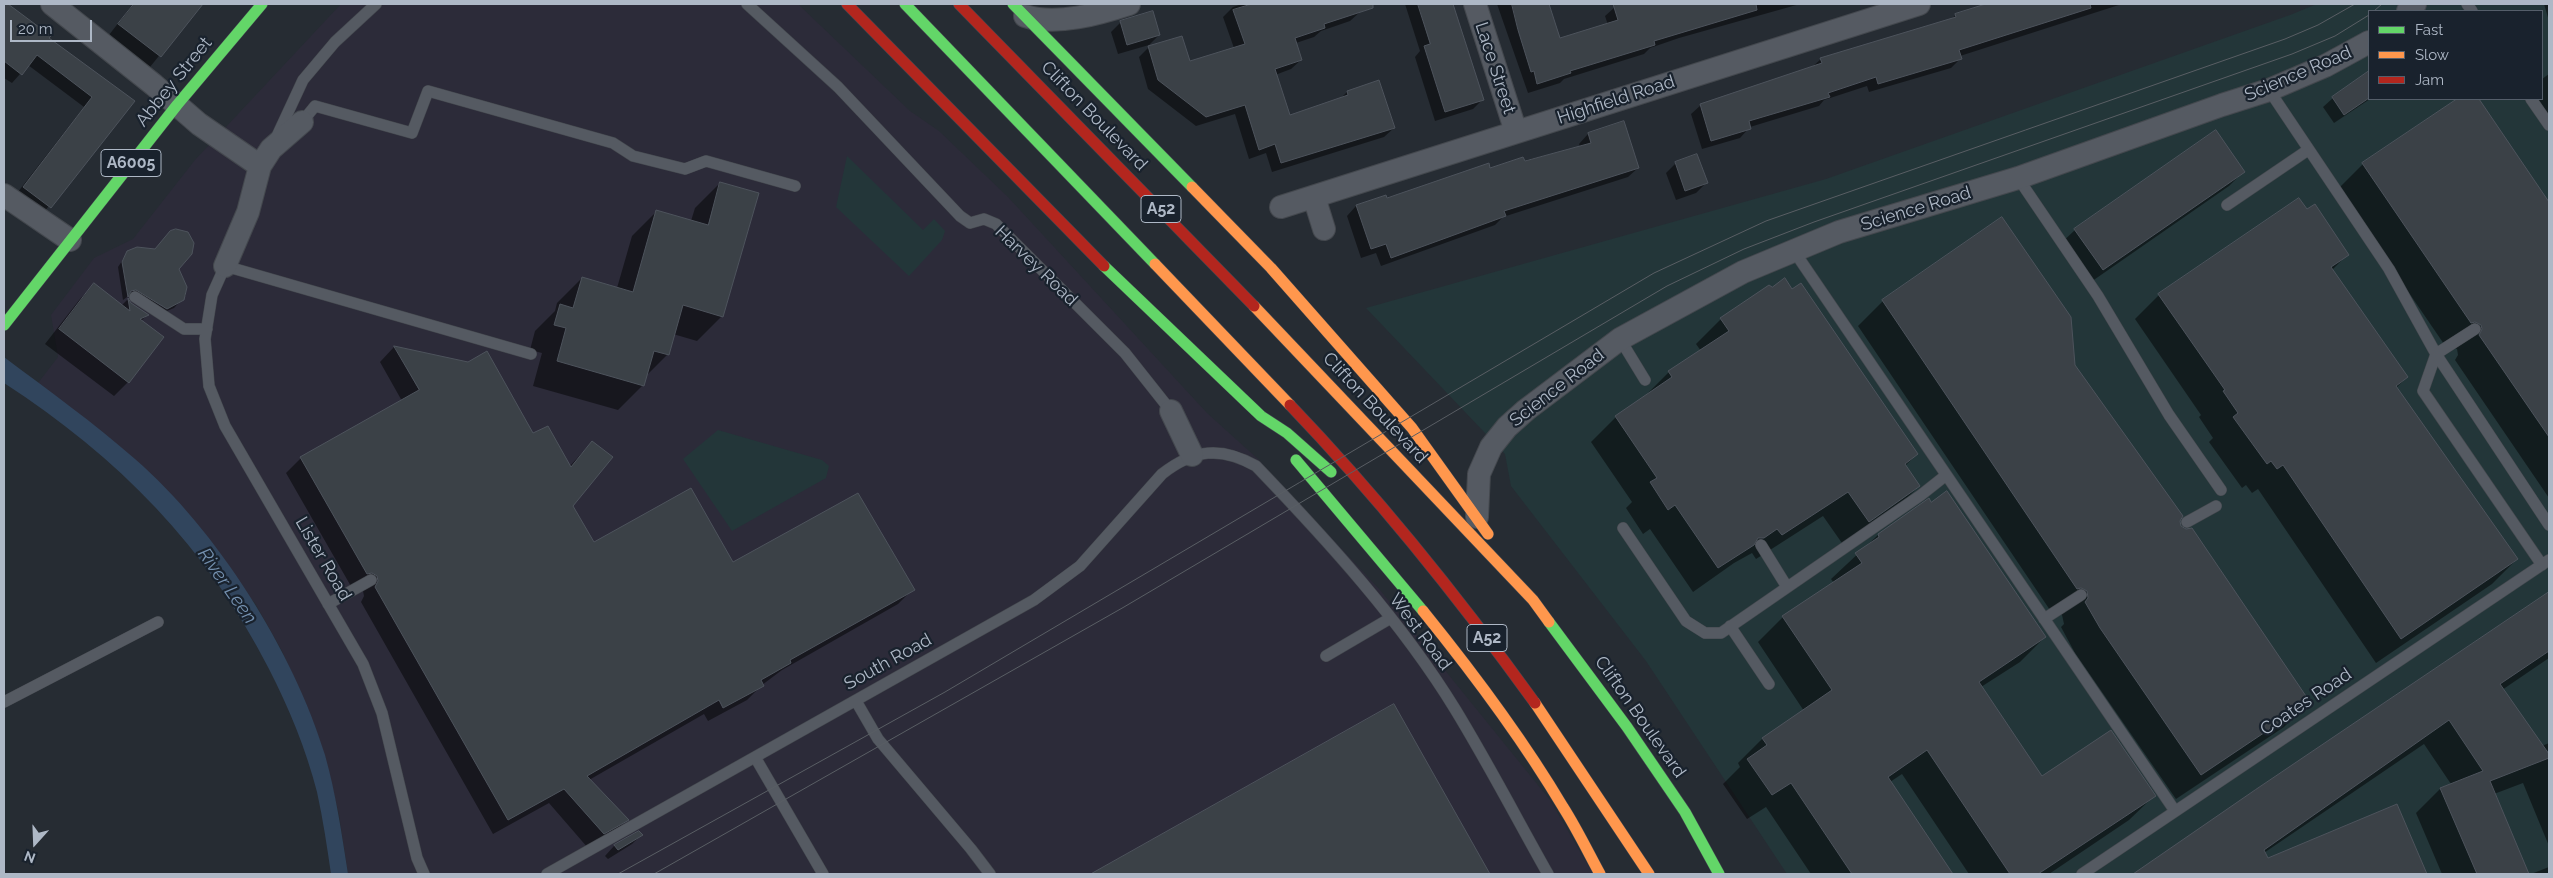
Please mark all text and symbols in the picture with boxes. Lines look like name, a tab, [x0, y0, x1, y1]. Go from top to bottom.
scale bar	[12, 10, 95, 42]
legend	[2368, 10, 2543, 100]
street label: Lace Street	[1470, 19, 1520, 117]
text: 20 m	[18, 20, 53, 38]
text: Fast	[2415, 21, 2443, 39]
street label: Abbey Street	[131, 33, 217, 131]
street label: Science Road	[2241, 42, 2355, 106]
text: Slow	[2415, 46, 2449, 64]
street label: Clifton Boulevard	[1036, 57, 1152, 175]
street label: Highfield Road	[1555, 71, 1677, 129]
text: Jam	[2415, 71, 2444, 89]
road number: A6005	[101, 150, 161, 177]
street label: Science Road	[1858, 182, 1974, 236]
road number: A52	[1141, 195, 1181, 222]
street label: Harvey Road	[990, 221, 1082, 311]
street label: Science Road	[1505, 344, 1609, 432]
street label: Clifton Boulevard	[1318, 348, 1432, 468]
street label: Lister Road	[290, 513, 356, 605]
water label: River Leen	[193, 544, 261, 628]
street label: West Road	[1384, 589, 1456, 675]
road number: A52	[1467, 624, 1507, 651]
street label: South Road	[841, 629, 935, 695]
street label: Clifton Boulevard	[1590, 652, 1690, 782]
street label: Coates Road	[2256, 663, 2356, 741]
north arrow	[10, 818, 60, 868]
text: N	[22, 848, 38, 866]

